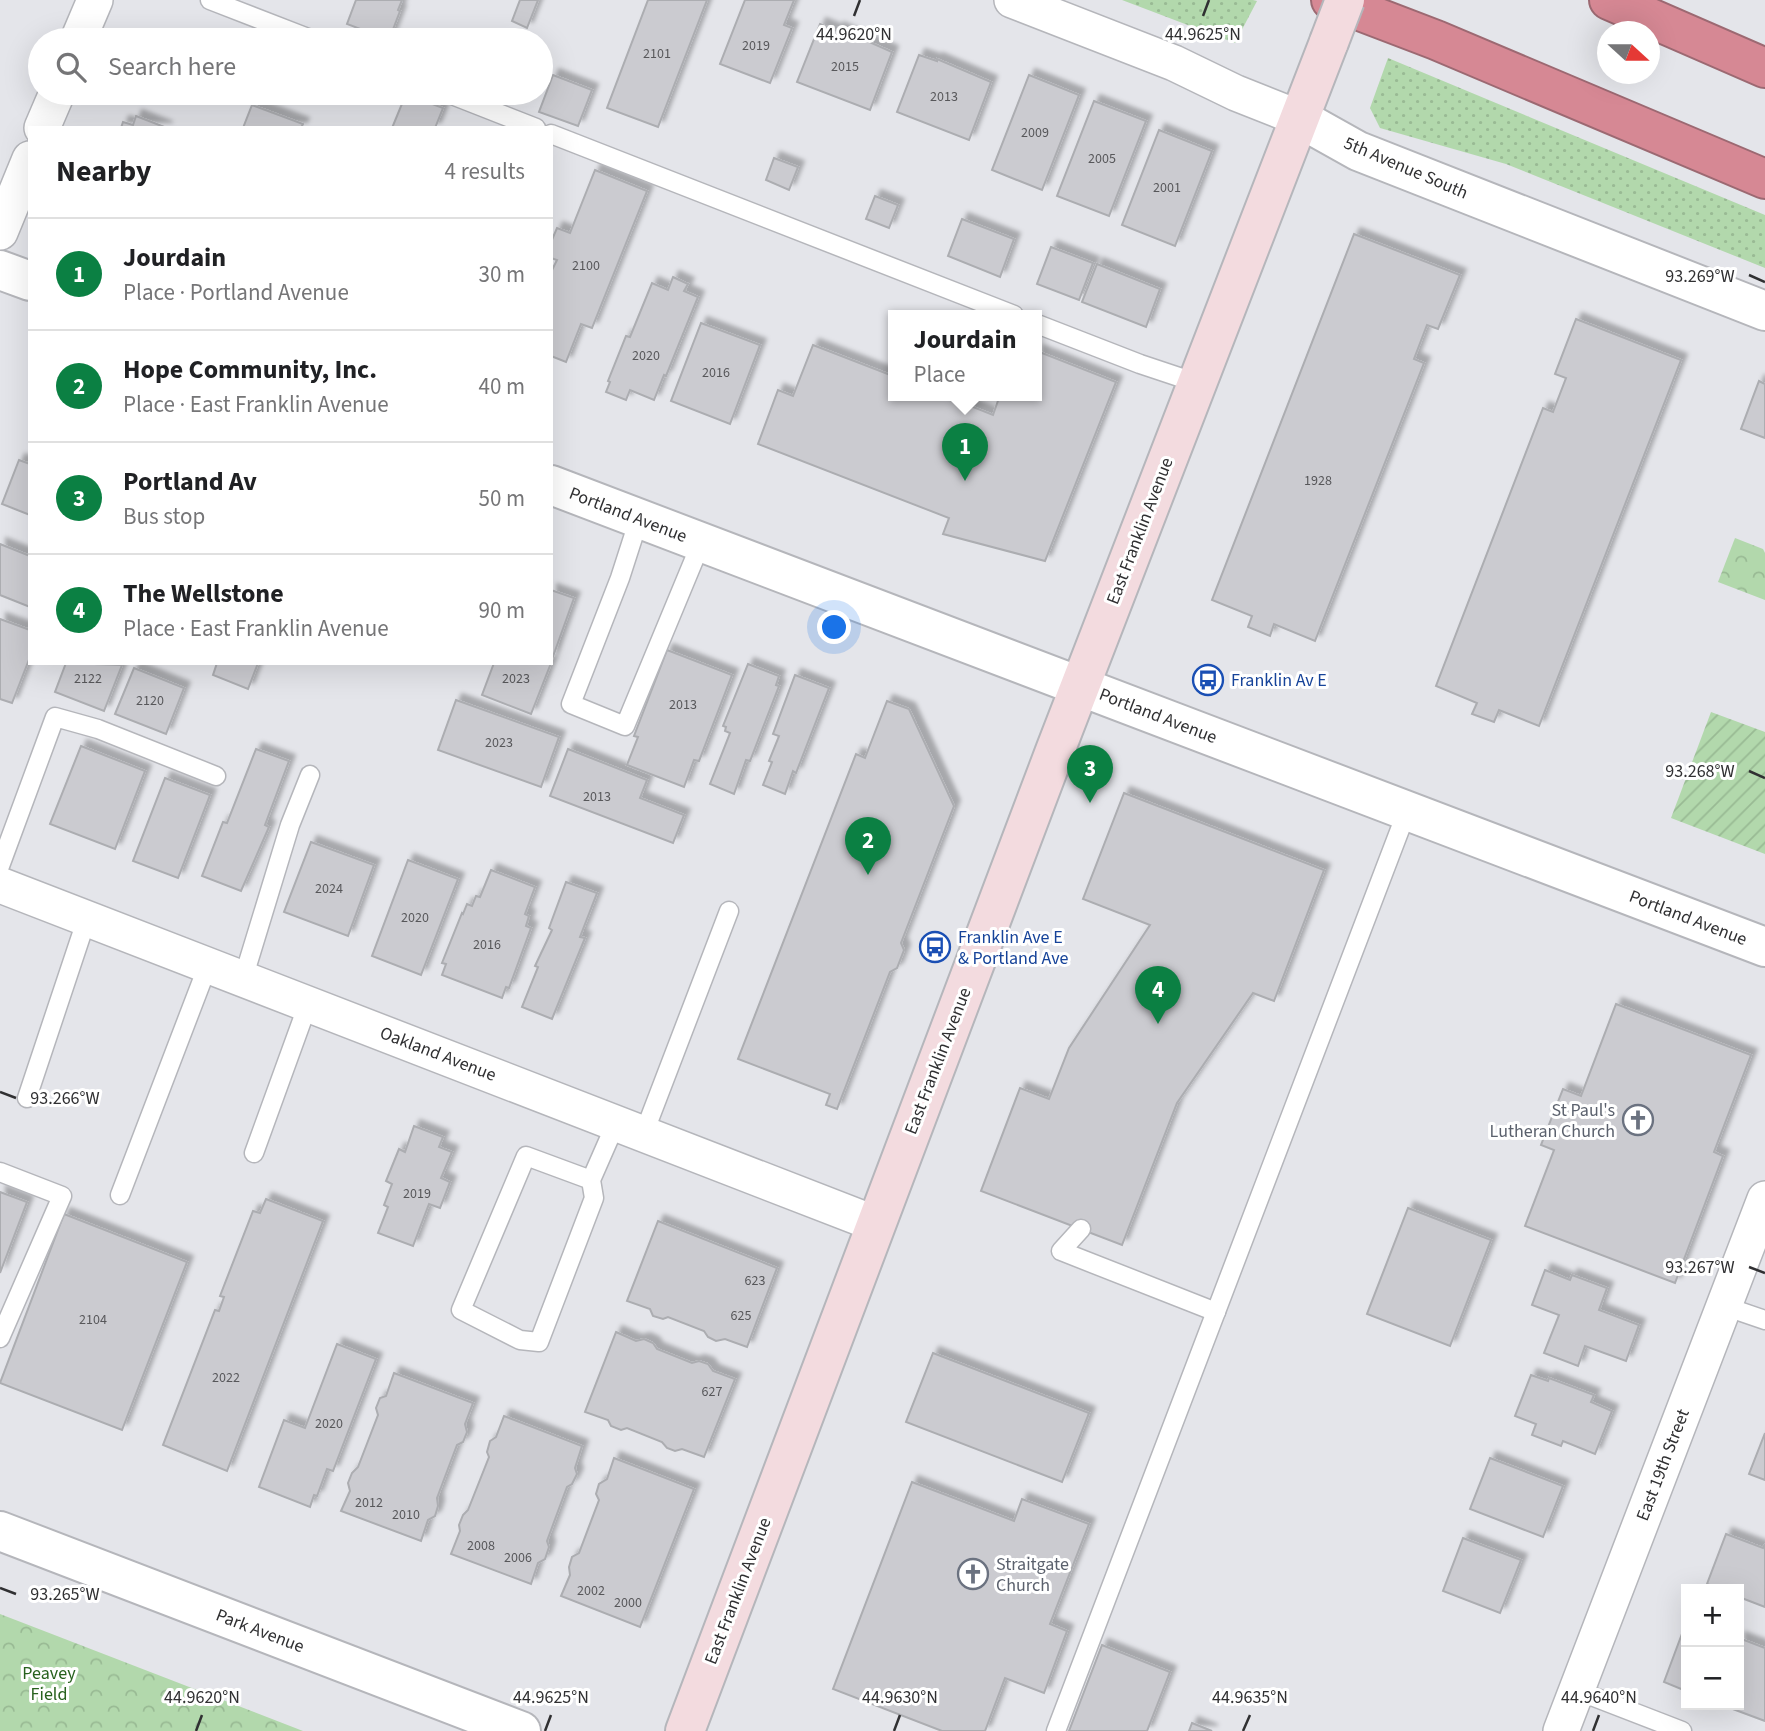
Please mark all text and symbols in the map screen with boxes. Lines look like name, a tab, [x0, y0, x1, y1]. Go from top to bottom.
north arrow	[1597, 21, 1660, 84]
text: 44.9620°N	[816, 22, 892, 47]
text: 44.9625°N	[1165, 22, 1241, 47]
search box	[28, 28, 553, 105]
house number: 2019	[742, 36, 770, 56]
house number: 2101	[643, 44, 671, 64]
icon: search	[52, 48, 90, 86]
text: Search here	[108, 48, 236, 85]
house number: 2015	[831, 57, 859, 77]
house number: 2013	[930, 87, 958, 107]
house number: 2009	[1021, 123, 1049, 143]
street label: 5th Avenue South	[1340, 131, 1472, 205]
house number: 2005	[1088, 149, 1116, 169]
text: Nearby	[56, 150, 151, 193]
text: 4 results	[445, 155, 525, 188]
house number: 2001	[1153, 178, 1181, 198]
text: Jourdain	[123, 239, 226, 276]
house number: 2100	[572, 256, 600, 276]
text: 1	[73, 258, 85, 291]
text: 30 m	[478, 258, 525, 291]
text: 93.269°W	[1665, 264, 1735, 289]
text: Place · Portland Avenue	[123, 276, 349, 309]
popup	[888, 310, 1042, 401]
text: Jourdain	[913, 321, 1017, 358]
house number: 2020	[632, 346, 660, 366]
text: Hope Community, Inc.	[123, 351, 377, 388]
text: Place	[913, 358, 965, 391]
house number: 2016	[702, 363, 730, 383]
text: 2	[73, 370, 85, 403]
text: 40 m	[478, 370, 525, 403]
text: Place · East Franklin Avenue	[123, 388, 389, 421]
pin: 1	[942, 423, 988, 481]
street label: East Franklin Avenue	[1100, 454, 1180, 608]
text: Portland Av	[123, 463, 257, 500]
house number: 1928	[1304, 471, 1332, 491]
street label: Portland Avenue	[565, 481, 691, 549]
text: 3	[73, 482, 85, 515]
text: 50 m	[478, 482, 525, 515]
text: Bus stop	[123, 500, 205, 533]
text: The Wellstone	[123, 575, 284, 612]
text: 4	[73, 594, 85, 627]
text: 90 m	[478, 594, 525, 627]
your location	[817, 610, 851, 644]
text: Place · East Franklin Avenue	[123, 612, 389, 645]
bus stop icon: Franklin Av E	[1191, 663, 1225, 697]
place label: Franklin Av E	[1231, 668, 1327, 693]
house number: 2122	[74, 669, 102, 689]
house number: 2023	[502, 669, 530, 689]
street label: Portland Avenue	[1095, 682, 1221, 750]
house number: 2120	[136, 691, 164, 711]
house number: 2013	[669, 695, 697, 715]
house number: 2023	[485, 733, 513, 753]
pin: 3	[1067, 745, 1113, 803]
text: 93.268°W	[1665, 759, 1735, 784]
house number: 2013	[583, 787, 611, 807]
pin: 2	[845, 817, 891, 875]
house number: 2024	[315, 879, 343, 899]
street label: Portland Avenue	[1625, 884, 1751, 952]
house number: 2020	[401, 908, 429, 928]
place label: Franklin Ave E & Portland Ave	[958, 925, 1068, 971]
bus stop icon: Franklin Ave E & Portland Ave	[918, 930, 952, 964]
house number: 2016	[473, 935, 501, 955]
pin: 4	[1135, 966, 1181, 1024]
street label: East Franklin Avenue	[898, 984, 978, 1138]
street label: Oakland Avenue	[376, 1020, 500, 1088]
text: 93.266°W	[30, 1086, 100, 1111]
place label: St Paul's Lutheran Church	[1490, 1098, 1615, 1144]
church icon: St Paul's Lutheran Church	[1621, 1103, 1655, 1137]
house number: 2019	[403, 1184, 431, 1204]
text: 93.267°W	[1665, 1255, 1735, 1280]
house number: 623	[745, 1271, 765, 1291]
house number: 625	[731, 1306, 751, 1326]
house number: 2104	[79, 1310, 107, 1330]
house number: 2022	[212, 1368, 240, 1388]
house number: 627	[702, 1382, 722, 1402]
street label: East 19th Street	[1630, 1405, 1696, 1525]
house number: 2020	[315, 1414, 343, 1434]
house number: 2012	[355, 1493, 383, 1513]
house number: 2010	[392, 1505, 420, 1525]
street label: East Franklin Avenue	[698, 1514, 778, 1668]
house number: 2008	[467, 1536, 495, 1556]
house number: 2006	[504, 1548, 532, 1568]
place label: Straitgate Church	[996, 1552, 1069, 1598]
church icon: Straitgate Church	[956, 1557, 990, 1591]
house number: 2002	[577, 1581, 605, 1601]
text: 93.265°W	[30, 1582, 100, 1607]
map controls	[1681, 1584, 1744, 1710]
button: +	[1681, 1584, 1744, 1647]
house number: 2000	[614, 1593, 642, 1613]
street label: Park Avenue	[212, 1603, 308, 1659]
button: −	[1681, 1647, 1744, 1710]
park label: Peavey Field	[22, 1661, 76, 1707]
text: 44.9620°N	[164, 1685, 240, 1710]
text: 44.9625°N	[513, 1685, 589, 1710]
text: 44.9630°N	[862, 1685, 938, 1710]
text: 44.9635°N	[1212, 1685, 1288, 1710]
text: 44.9640°N	[1561, 1685, 1637, 1710]

